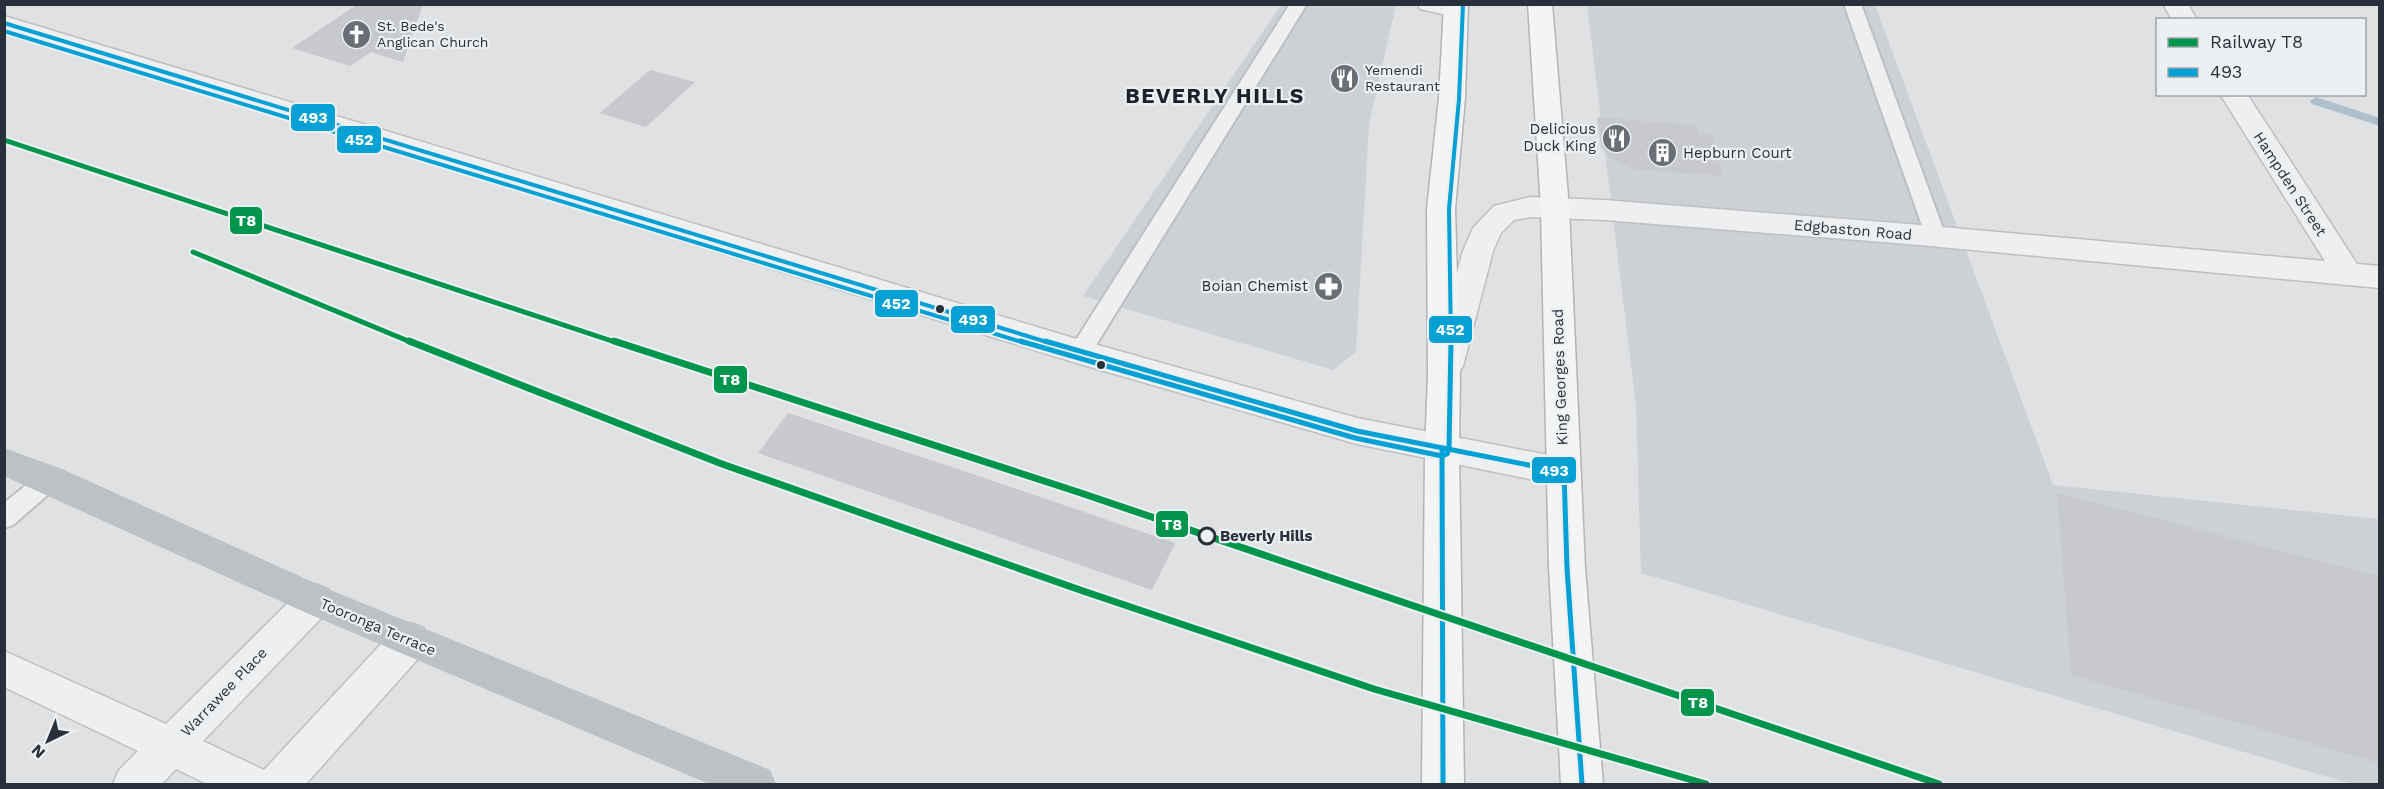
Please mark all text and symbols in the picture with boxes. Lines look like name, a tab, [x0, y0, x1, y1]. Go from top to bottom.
church icon: St. Bede's Anglican Church	[340, 18, 372, 50]
place label: St. Bede's Anglican Church	[377, 18, 488, 50]
legend	[2156, 18, 2366, 96]
text: Railway T8	[2210, 31, 2303, 52]
text: 493	[2210, 61, 2242, 82]
restaurant icon: Yemendi Restaurant	[1328, 62, 1360, 94]
place label: Yemendi Restaurant	[1365, 62, 1440, 94]
district label: BEVERLY HILLS	[1125, 83, 1305, 108]
line badge: 493	[290, 103, 336, 132]
text: 493	[298, 108, 328, 127]
place label: Delicious Duck King	[1523, 120, 1596, 155]
restaurant icon: Delicious Duck King	[1601, 122, 1633, 154]
line badge: 452	[336, 125, 382, 154]
street label: Hampden Street	[2250, 128, 2331, 240]
text: 452	[344, 130, 374, 149]
building icon: Hepburn Court	[1646, 137, 1678, 169]
place label: Hepburn Court	[1683, 144, 1792, 162]
line badge: T8	[229, 206, 263, 235]
text: T8	[236, 211, 256, 230]
street label: Edgbaston Road	[1793, 216, 1913, 244]
pharmacy icon: Boian Chemist	[1313, 270, 1345, 302]
place label: Boian Chemist	[1202, 277, 1309, 295]
line badge: 452	[874, 289, 919, 318]
text: 452	[881, 294, 911, 313]
unlabelled marker	[934, 303, 946, 315]
line badge: 493	[950, 305, 996, 334]
street label: King Georges Road	[1549, 308, 1571, 446]
text: 493	[958, 310, 988, 329]
line badge: 452	[1428, 315, 1473, 344]
text: 452	[1435, 320, 1465, 339]
unlabelled marker	[1095, 359, 1107, 371]
line badge: T8	[713, 365, 748, 394]
text: T8	[720, 370, 740, 389]
line badge: 493	[1531, 456, 1577, 484]
text: 493	[1539, 461, 1569, 480]
line badge: T8	[1155, 510, 1189, 538]
text: T8	[1162, 515, 1182, 534]
marker: Beverly Hills	[1198, 527, 1216, 545]
place label: Beverly Hills	[1220, 527, 1312, 545]
street label: Tooronga Terrace	[317, 594, 439, 660]
street label: Warrawee Place	[177, 644, 271, 740]
line badge: T8	[1680, 688, 1715, 717]
text: T8	[1688, 693, 1708, 712]
north arrow	[18, 711, 78, 771]
text: N	[27, 741, 49, 763]

